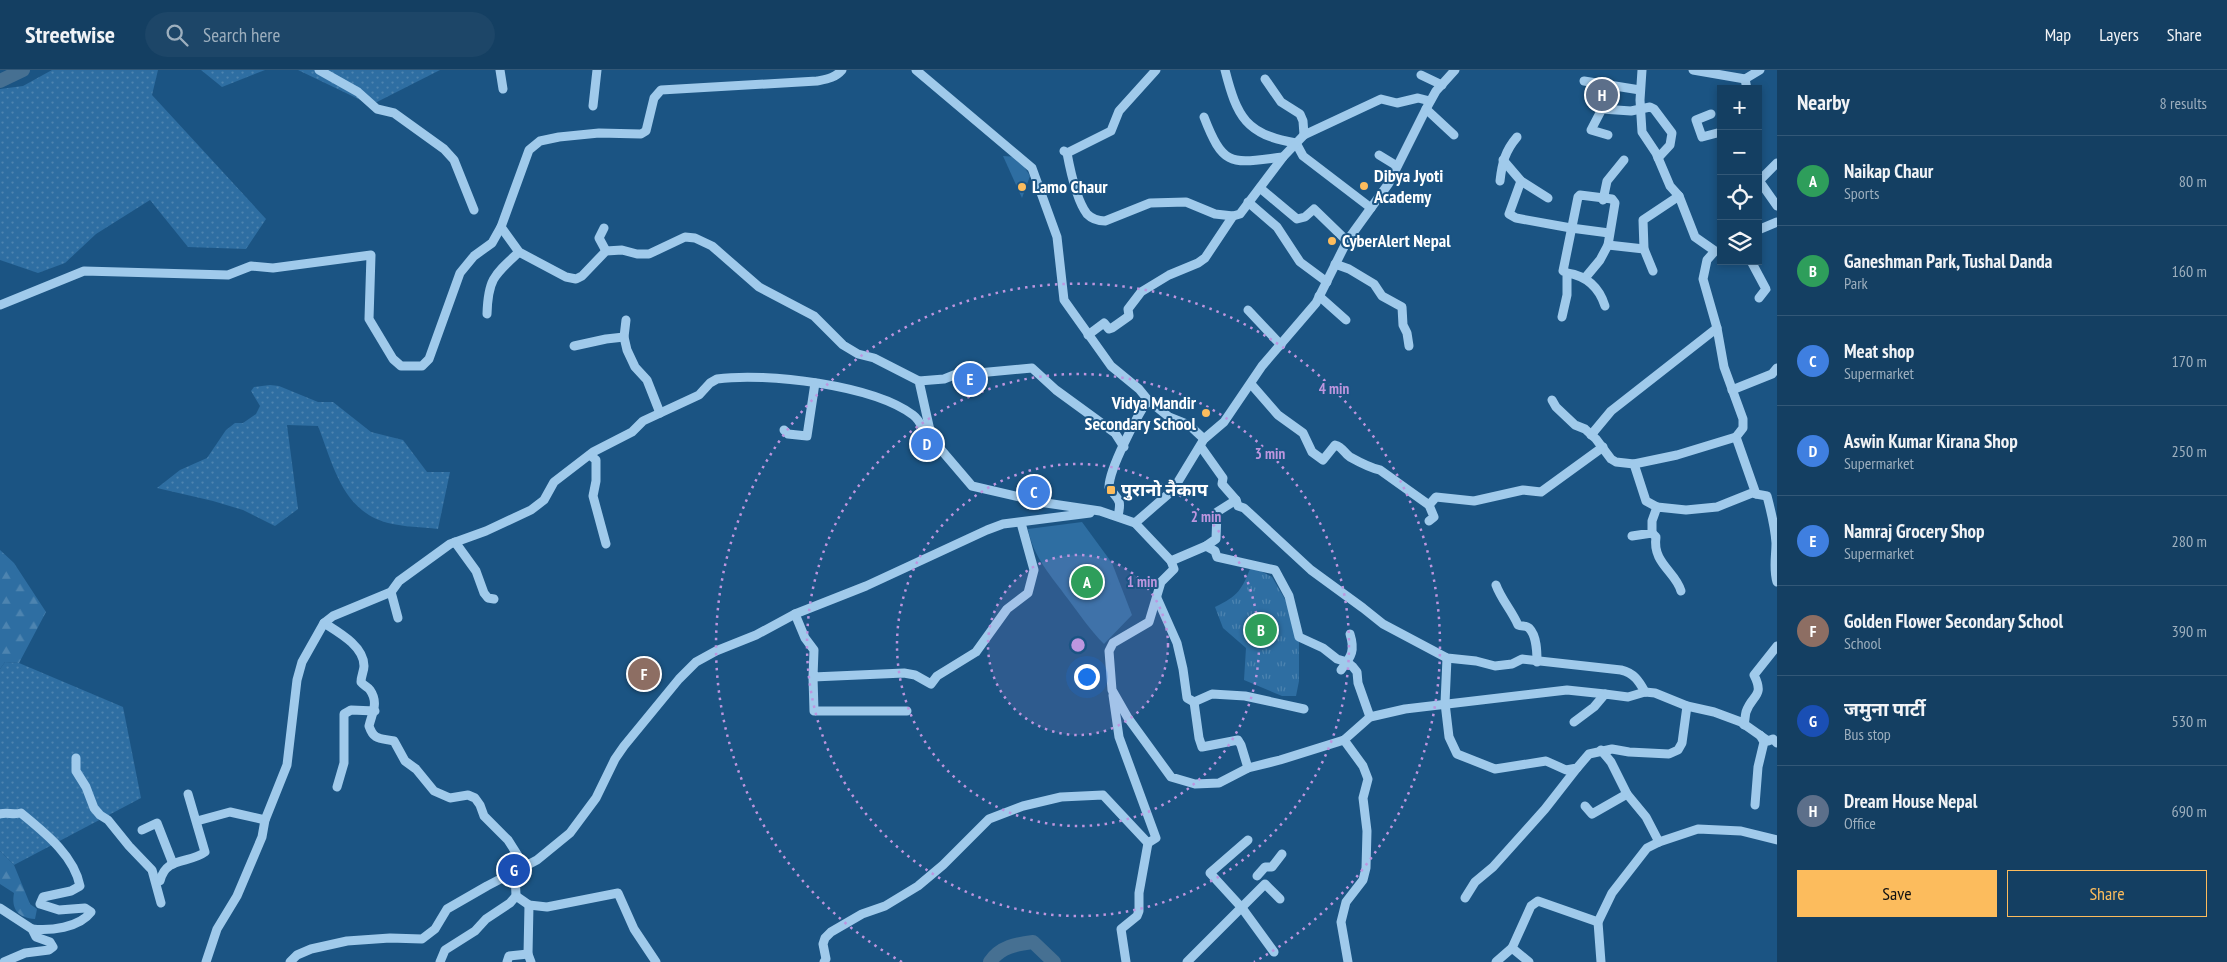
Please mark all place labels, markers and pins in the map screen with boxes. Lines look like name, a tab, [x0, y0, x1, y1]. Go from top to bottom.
pin: H	[1586, 76, 1618, 114]
place label: Dibya Jyoti Academy	[1373, 164, 1443, 208]
place label: Lamo Chaur	[1032, 175, 1108, 198]
marker: Dibya Jyoti Academy	[1358, 180, 1370, 192]
marker: Lamo Chaur	[1016, 181, 1028, 193]
place label: CyberAlert Nepal	[1342, 229, 1451, 252]
marker: CyberAlert Nepal	[1326, 235, 1338, 247]
pin: E	[954, 360, 986, 398]
place label: Vidya Mandir Secondary School	[1084, 391, 1197, 435]
marker: Vidya Mandir Secondary School	[1200, 407, 1212, 419]
pin: D	[911, 425, 943, 463]
pin: C	[1018, 473, 1050, 511]
place label: पुरानो नैकाप	[1121, 478, 1209, 501]
marker: पुरानो नैकाप	[1105, 484, 1117, 496]
pin: A	[1071, 563, 1103, 601]
pin: B	[1245, 611, 1277, 649]
centre of rings	[1069, 636, 1087, 654]
pin: F	[628, 655, 660, 693]
pin: G	[498, 851, 530, 889]

